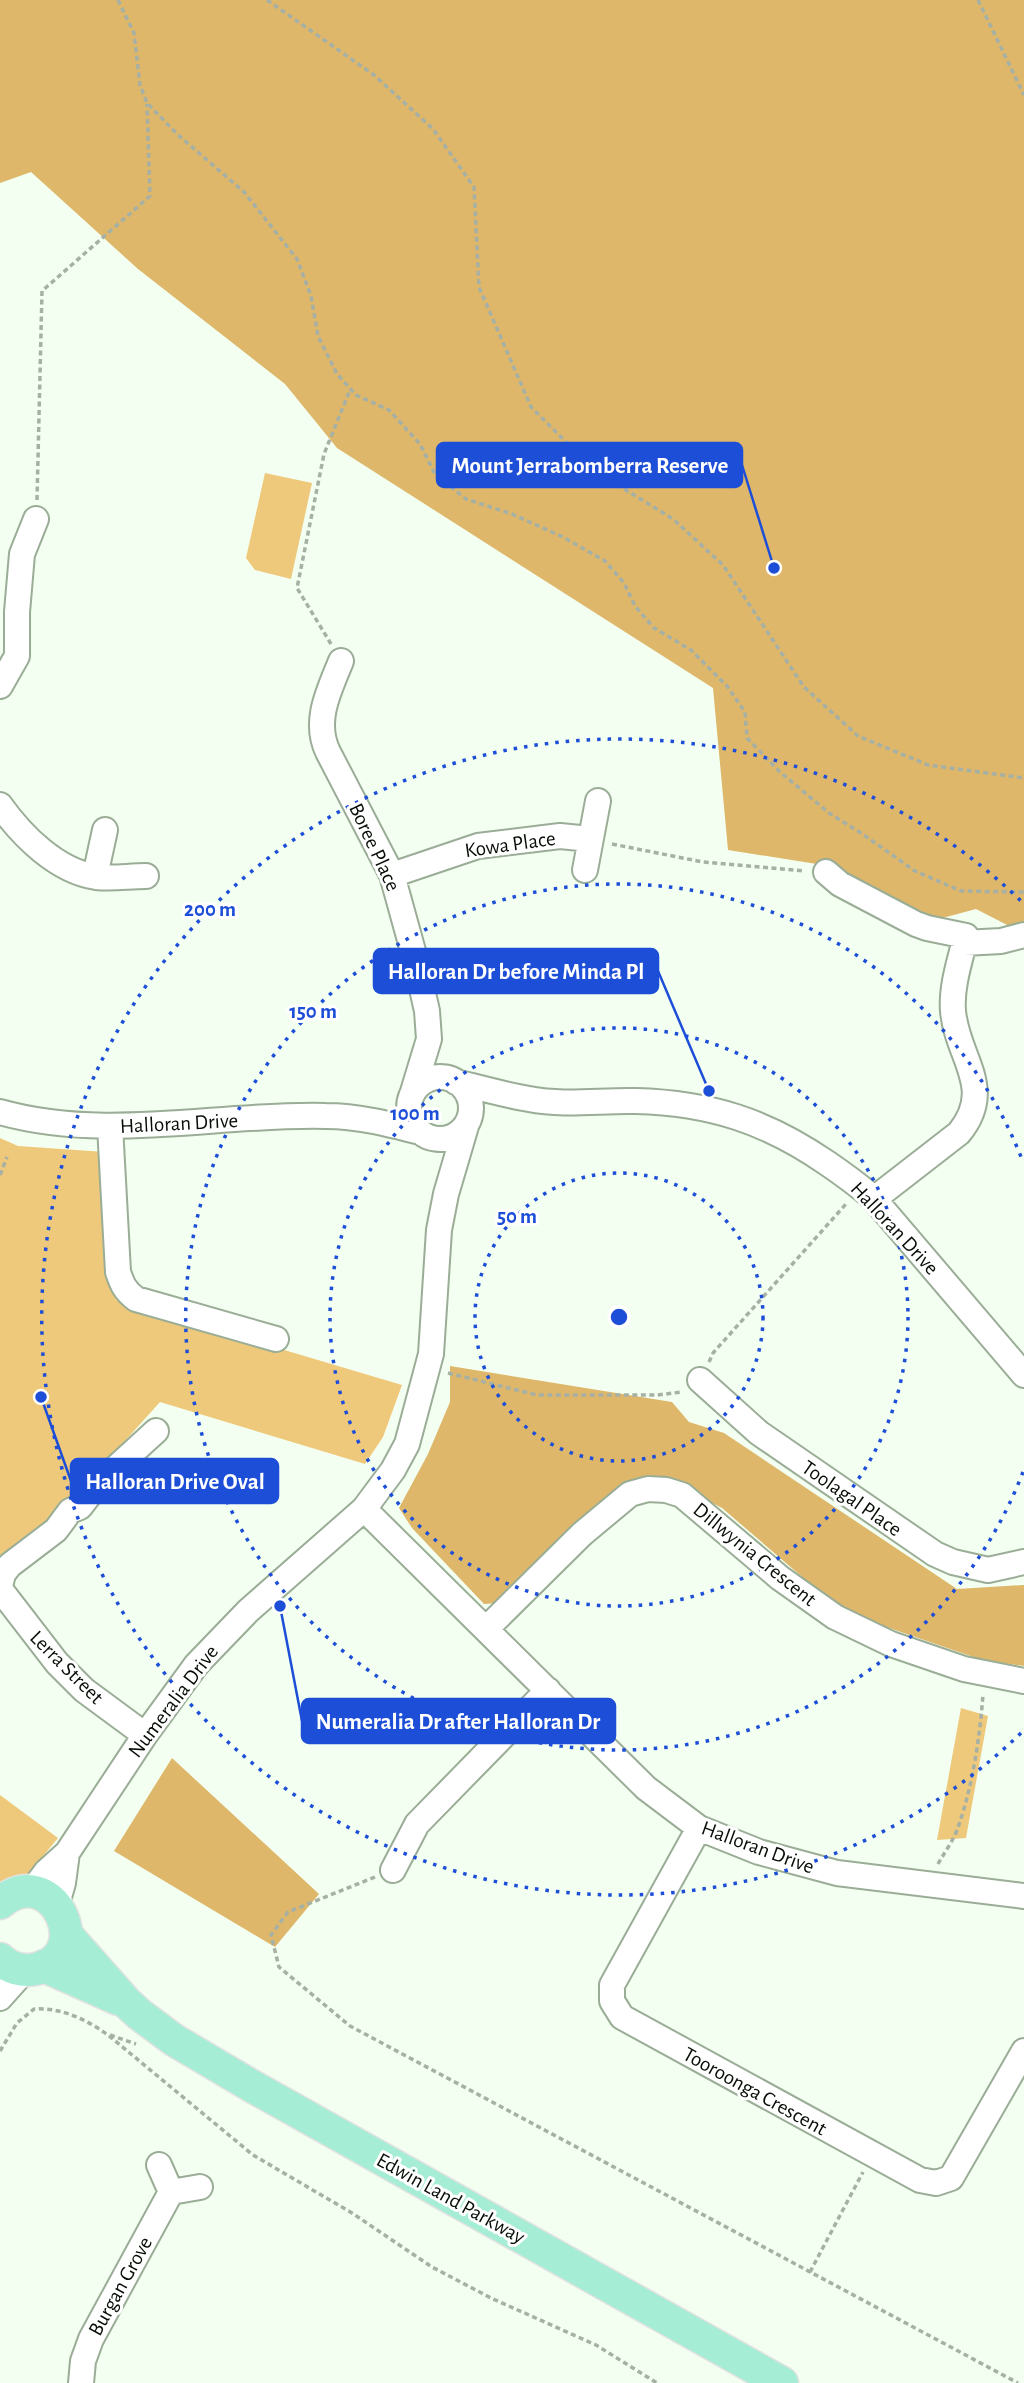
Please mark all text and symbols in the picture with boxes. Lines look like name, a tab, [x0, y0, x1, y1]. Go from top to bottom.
callout: Mount Jerrabomberra Reserve	[437, 443, 742, 487]
text: Mount Jerrabomberra Reserve	[452, 455, 729, 478]
street label: Boree Place	[345, 800, 404, 894]
street label: Kowa Place	[463, 828, 557, 861]
text: 200 m	[184, 899, 236, 920]
callout: Halloran Dr before Minda Pl	[374, 949, 658, 993]
text: Halloran Dr before Minda Pl	[388, 961, 644, 984]
text: 150 m	[289, 1001, 337, 1022]
text: 100 m	[390, 1103, 440, 1124]
street label: Halloran Drive	[119, 1110, 239, 1137]
street label: Halloran Drive	[847, 1178, 943, 1279]
text: 50 m	[497, 1206, 537, 1227]
centre of rings	[607, 1305, 631, 1329]
street label: Toolagal Place	[798, 1456, 905, 1540]
callout: Halloran Drive Oval	[71, 1459, 278, 1503]
text: Halloran Drive Oval	[85, 1471, 265, 1494]
street label: Dillwynia Crescent	[689, 1499, 820, 1610]
street label: Lerra Street	[26, 1627, 108, 1708]
street label: Numeralia Drive	[125, 1641, 222, 1761]
callout: Numeralia Dr after Halloran Dr	[302, 1699, 615, 1743]
text: Numeralia Dr after Halloran Dr	[316, 1711, 600, 1734]
street label: Halloran Drive	[699, 1817, 817, 1878]
street label: Tooroonga Crescent	[679, 2043, 830, 2140]
street label: Edwin Land Parkway	[373, 2149, 528, 2248]
street label: Burgan Grove	[85, 2233, 156, 2339]

